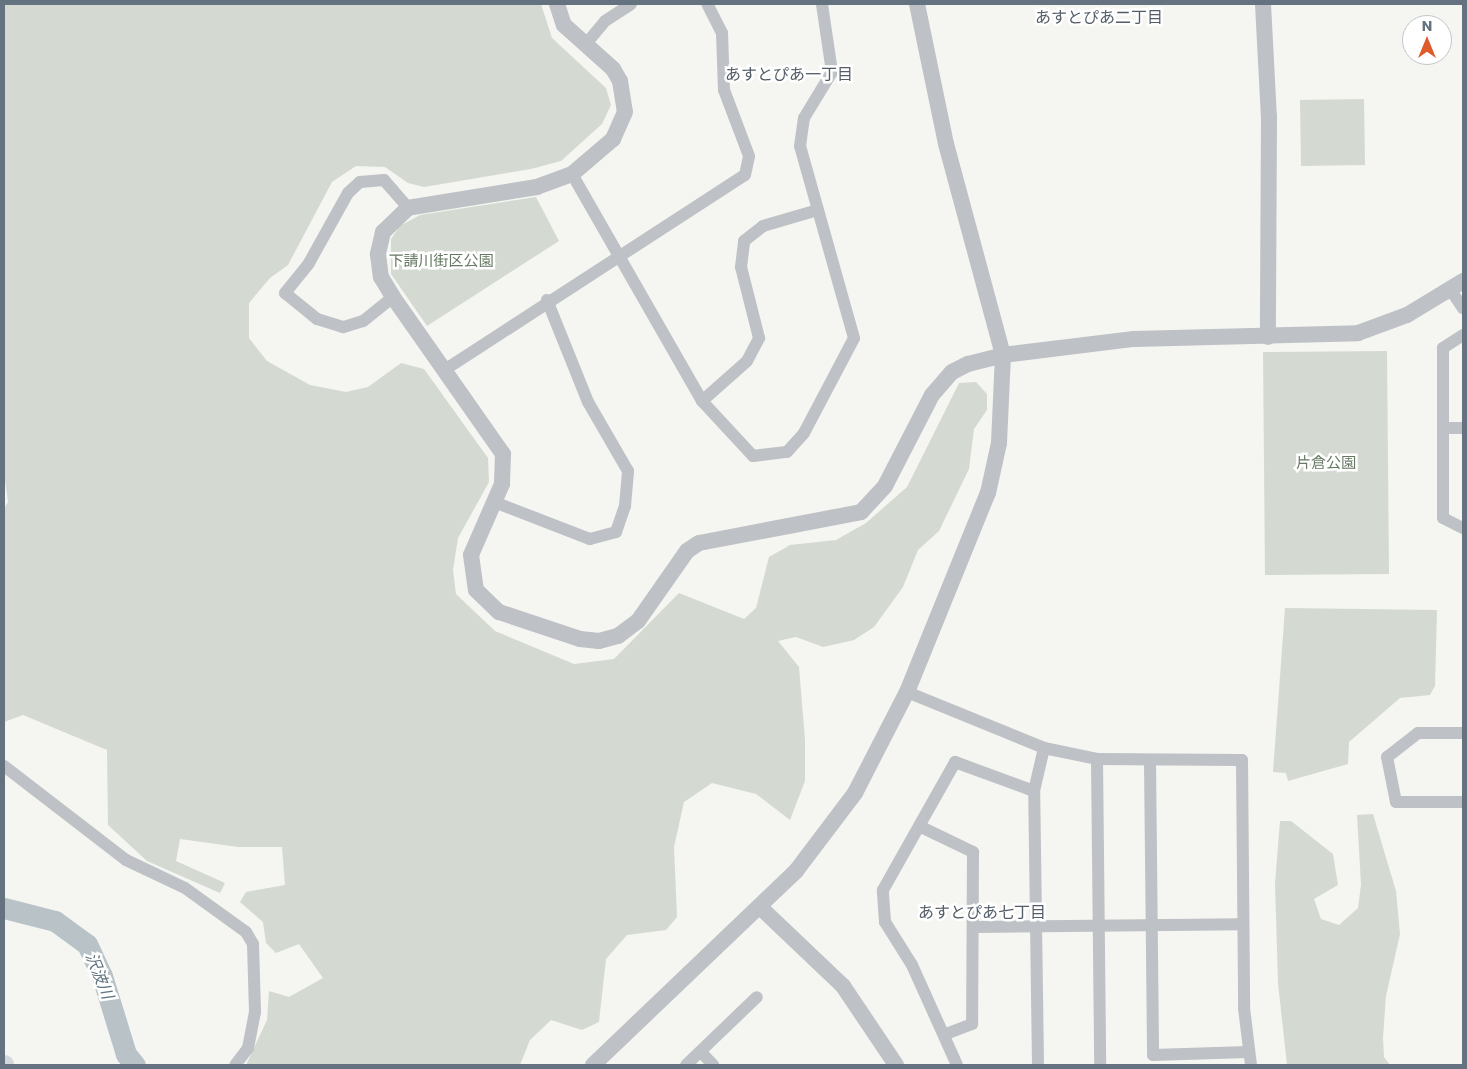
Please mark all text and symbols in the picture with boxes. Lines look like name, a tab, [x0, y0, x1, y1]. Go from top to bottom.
district label: あすとぴあ二丁目	[1035, 8, 1163, 28]
north arrow	[1402, 15, 1452, 65]
text: N	[1422, 16, 1432, 36]
district label: あすとぴあ一丁目	[725, 65, 853, 85]
park label: 下請川街区公園	[389, 252, 493, 270]
park label: 片倉公園	[1296, 454, 1356, 472]
district label: あすとぴあ七丁目	[918, 903, 1046, 923]
water label: 沢波川	[81, 950, 117, 1002]

